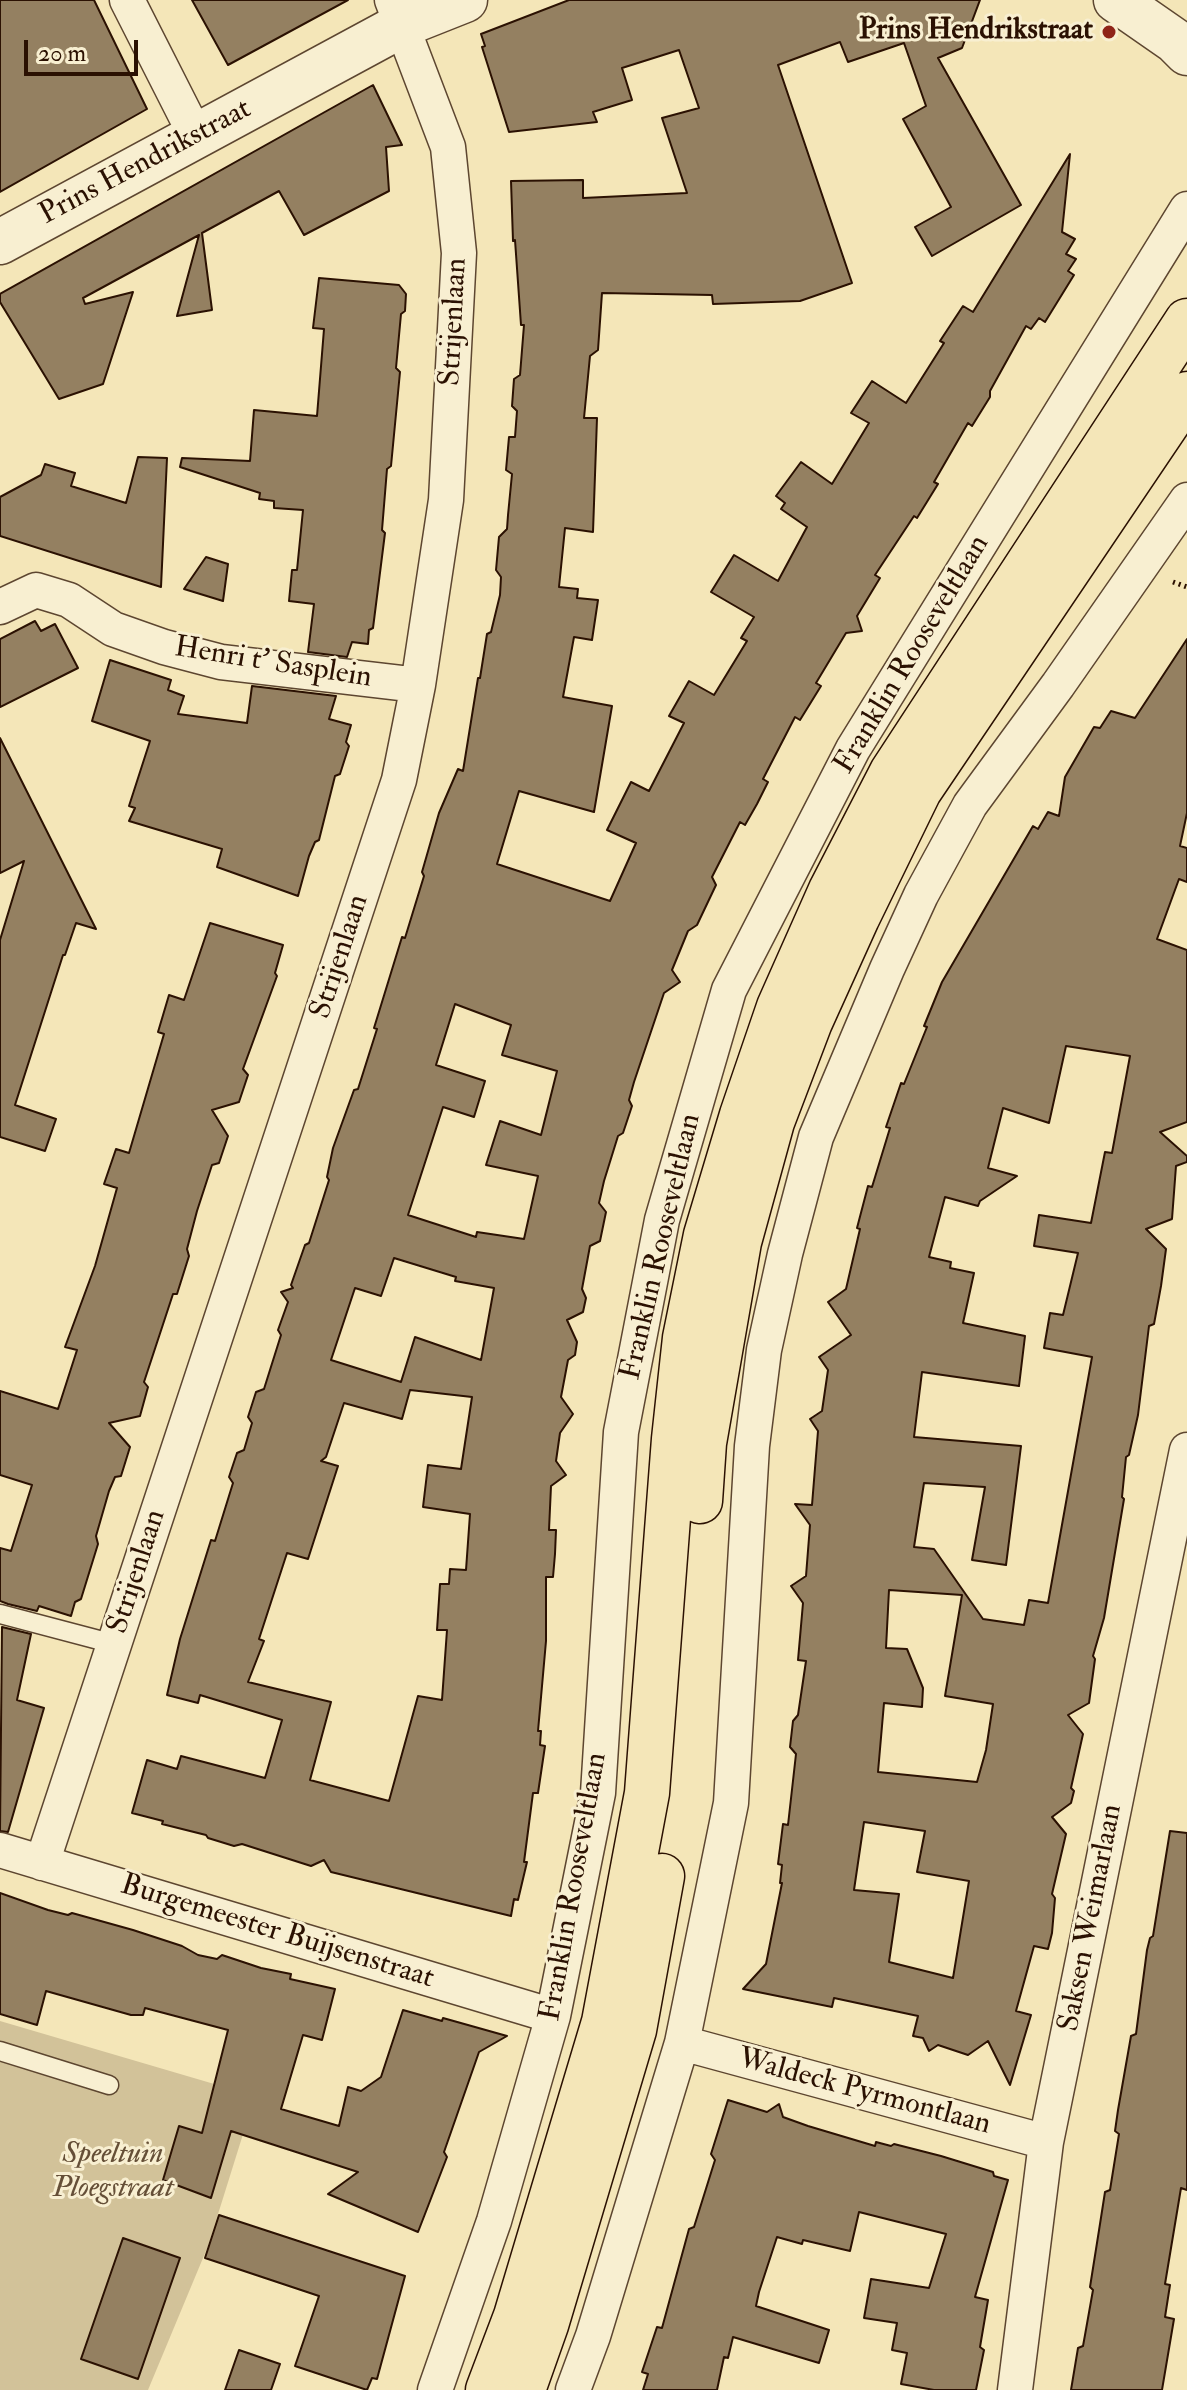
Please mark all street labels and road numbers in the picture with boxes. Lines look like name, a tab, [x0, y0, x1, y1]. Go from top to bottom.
street label: Prins Hendrikstraat	[34, 92, 258, 234]
street label: Strijenlaan	[434, 257, 476, 387]
street label: Franklin Rooseveltlaan	[828, 529, 998, 781]
street label: Henri t' Sasplein	[172, 631, 374, 697]
street label: Strijenlaan	[304, 890, 378, 1024]
street label: Franklin Rooseveltlaan	[614, 1110, 710, 1384]
street label: Strijenlaan	[101, 1505, 175, 1639]
street label: Franklin Rooseveltlaan	[534, 1750, 616, 2024]
street label: Saksen Weimarlaan	[1052, 1801, 1132, 2035]
street label: Burgemeester Buijsenstraat	[116, 1868, 438, 1998]
street label: Waldeck Pyrmontlaan	[734, 2042, 994, 2144]

